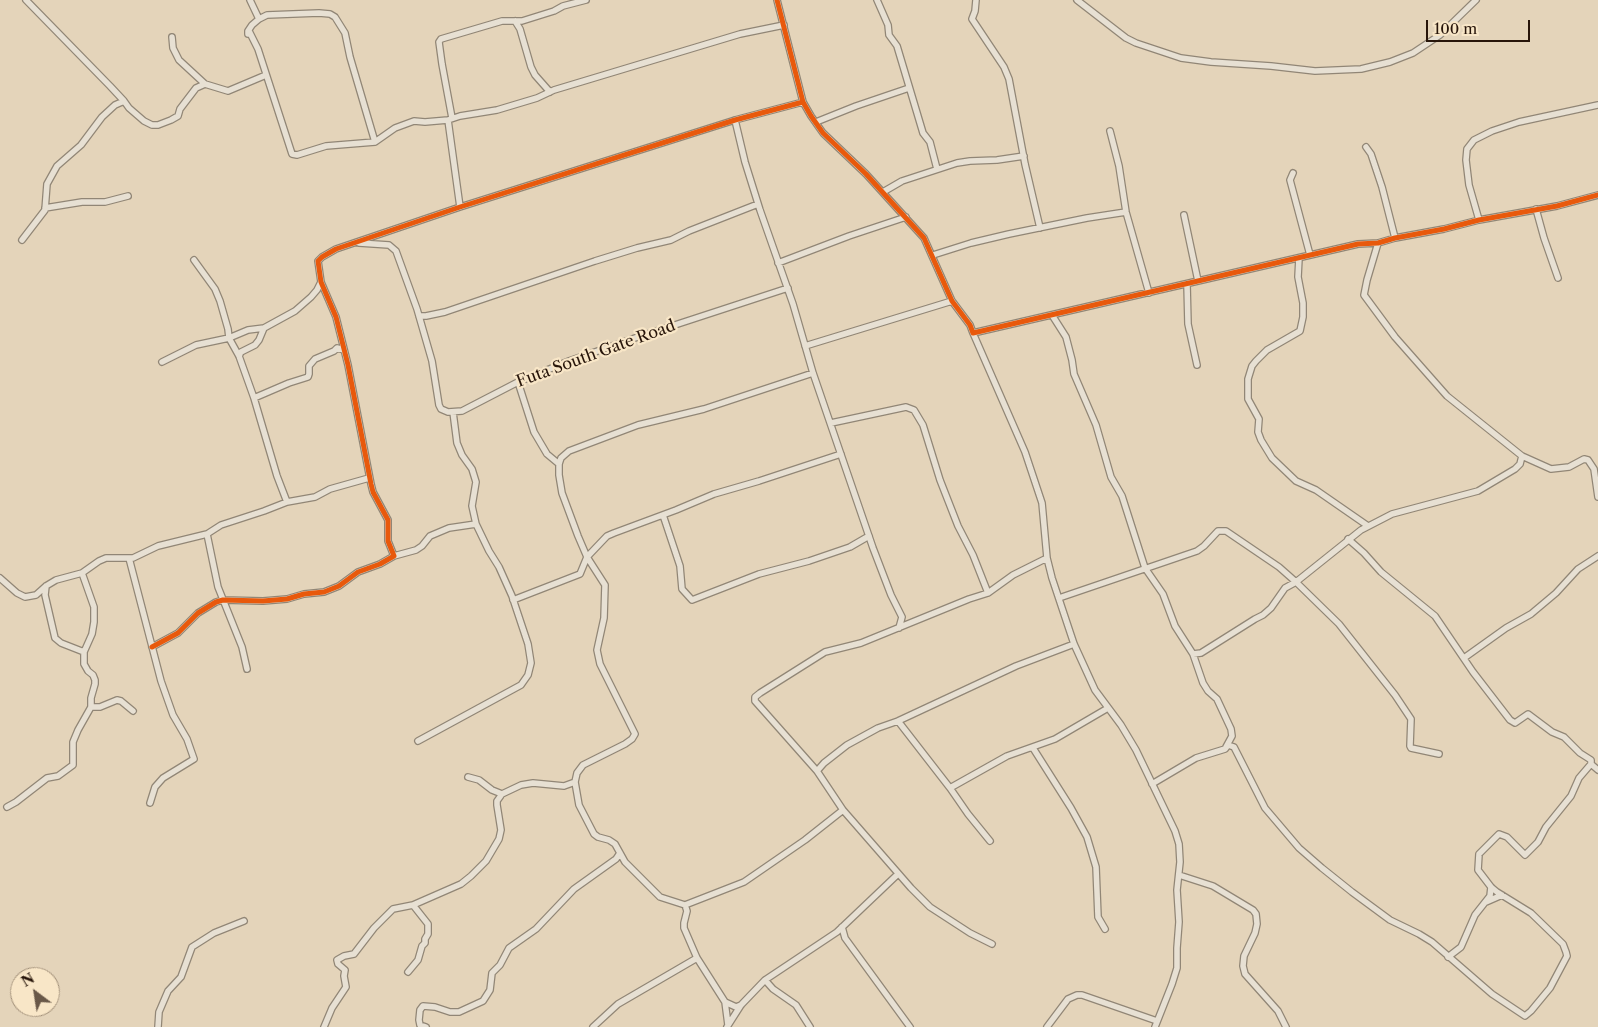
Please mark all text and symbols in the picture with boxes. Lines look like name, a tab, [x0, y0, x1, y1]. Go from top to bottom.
scale bar	[1428, 10, 1532, 42]
text: 100 m	[1434, 19, 1477, 38]
street label: Futa South Gate Road	[514, 316, 678, 392]
north arrow	[10, 967, 60, 1017]
text: N	[18, 969, 38, 991]

